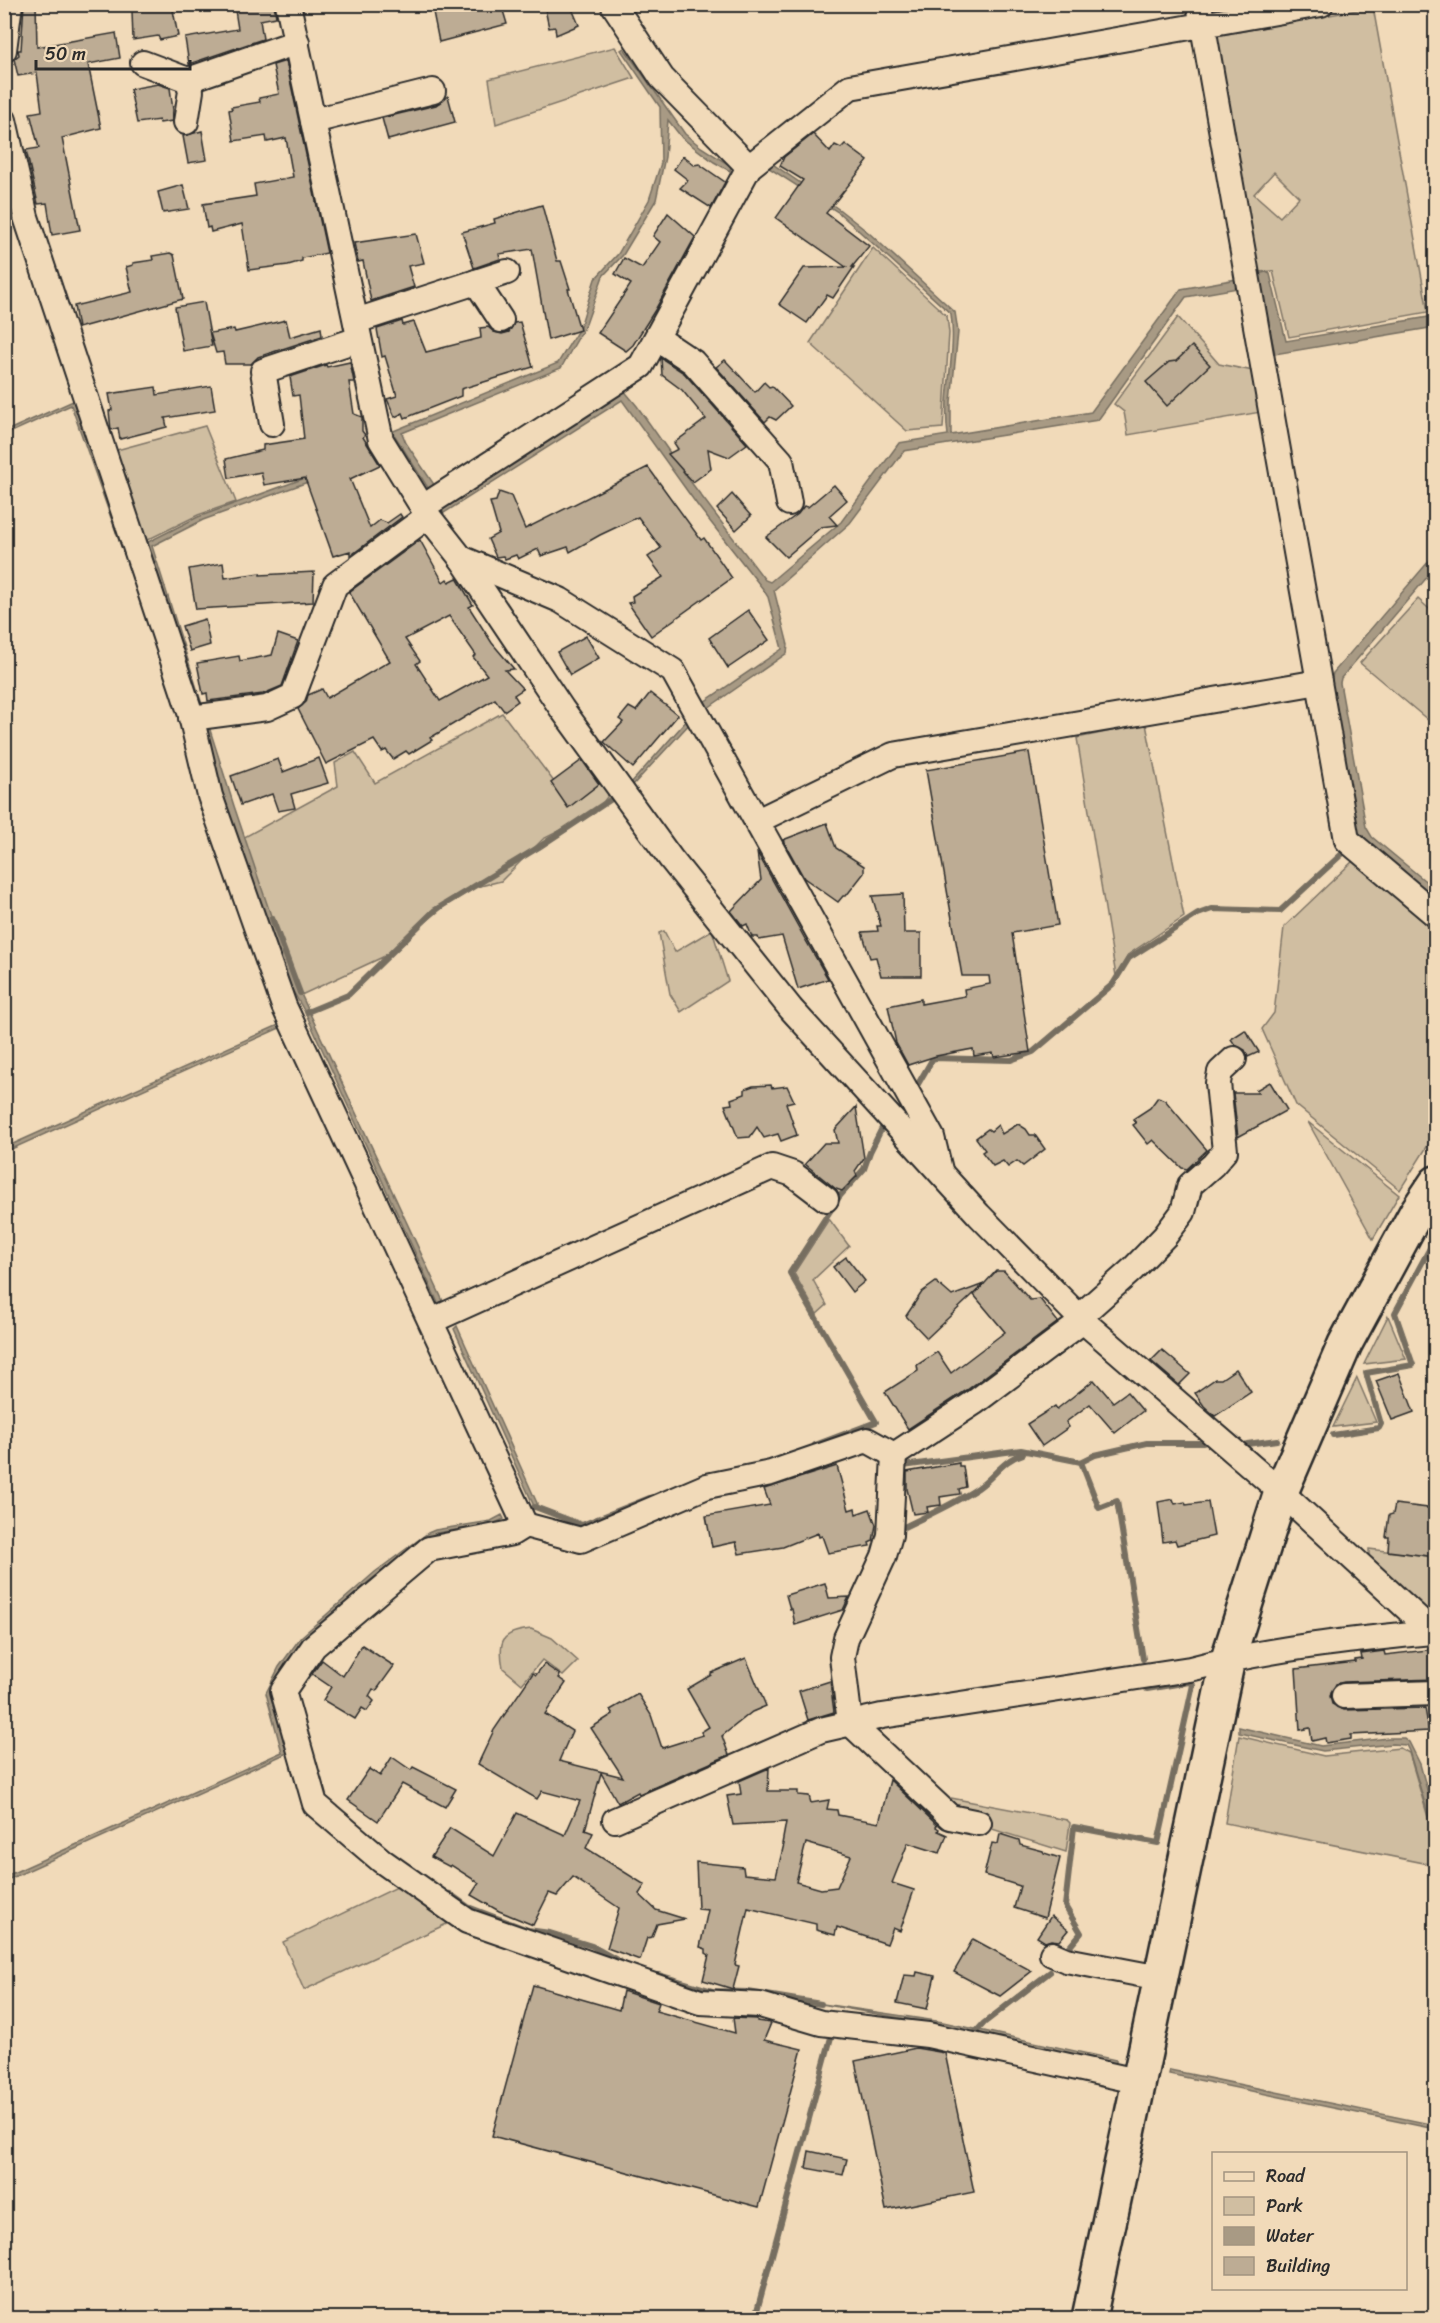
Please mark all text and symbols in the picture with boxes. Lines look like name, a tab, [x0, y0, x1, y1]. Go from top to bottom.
scale bar	[36, 33, 190, 71]
text: 50 m	[45, 38, 86, 70]
legend	[1212, 2152, 1407, 2290]
text: Road	[1266, 2160, 1306, 2192]
text: Park	[1266, 2190, 1303, 2222]
text: Water	[1266, 2220, 1315, 2252]
text: Building	[1266, 2250, 1330, 2282]

